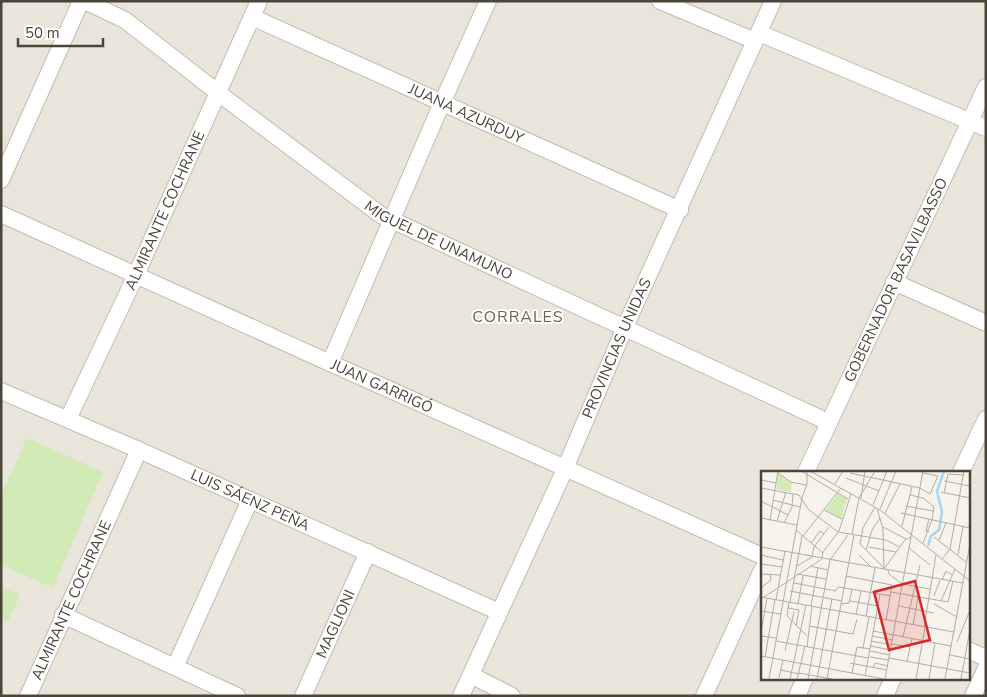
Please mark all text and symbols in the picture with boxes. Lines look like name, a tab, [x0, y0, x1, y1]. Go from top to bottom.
scale bar	[18, 15, 102, 47]
text: 50 m	[25, 23, 60, 43]
street label: JUANA AZURDUY	[405, 79, 528, 149]
street label: ALMIRANTE COCHRANE	[120, 128, 209, 293]
street label: GOBERNADOR BASAVILBASSO	[839, 175, 952, 385]
street label: MIGUEL DE UNAMUNO	[360, 196, 516, 285]
street label: PROVINCIAS UNIDAS	[577, 275, 656, 421]
district label: CORRALES	[472, 306, 564, 328]
street label: JUAN GARRIGÓ	[327, 354, 437, 418]
street label: LUIS SÁENZ PEÑA	[187, 465, 313, 536]
inset map	[761, 471, 970, 680]
street label: ALMIRANTE COCHRANE	[27, 517, 116, 683]
street label: MAGLIONI	[311, 587, 360, 661]

